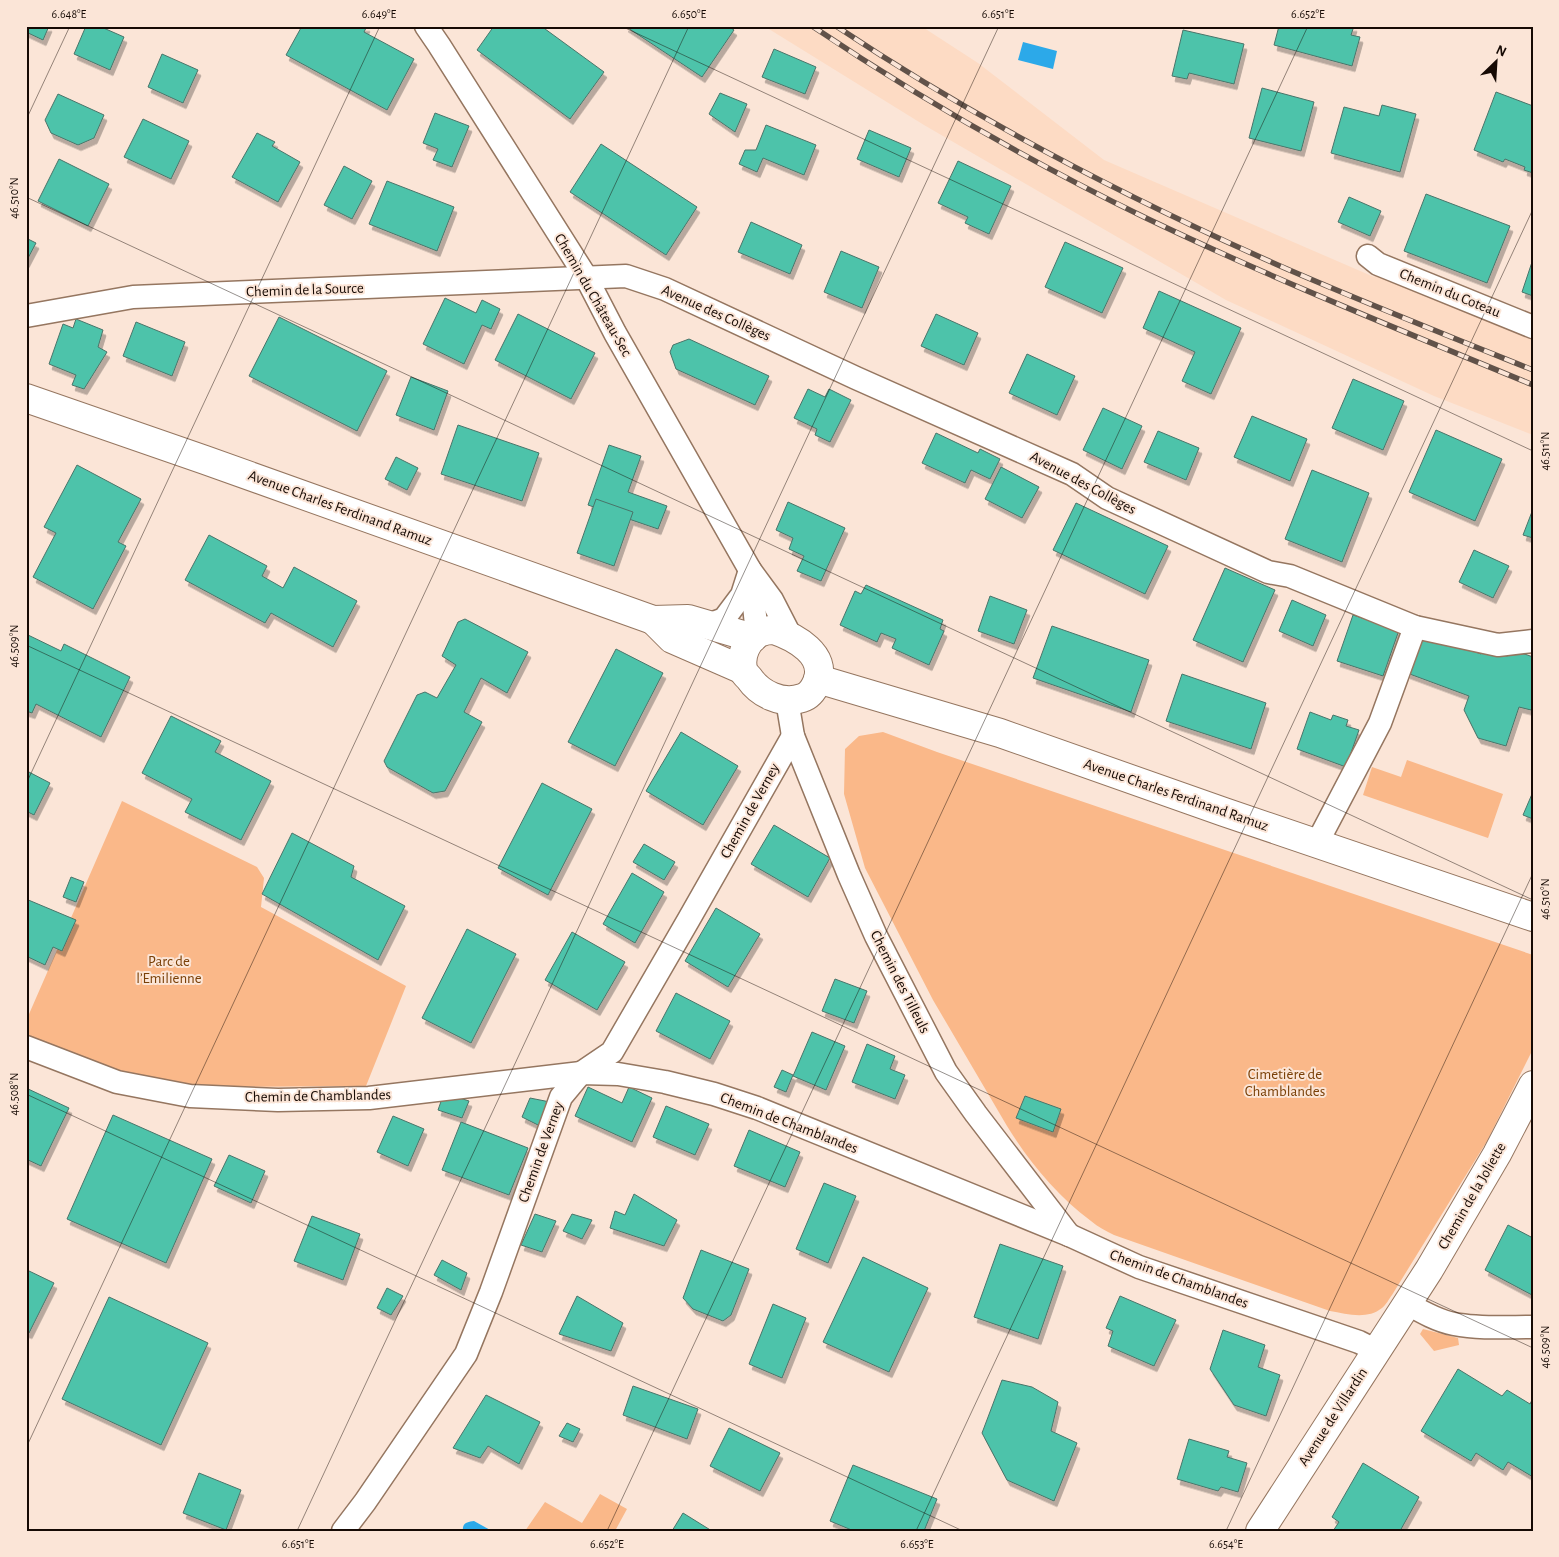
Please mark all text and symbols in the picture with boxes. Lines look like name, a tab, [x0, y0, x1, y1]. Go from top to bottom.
text: 6.648°E	[52, 8, 87, 20]
text: 6.649°E	[362, 8, 397, 20]
text: 6.650°E	[672, 8, 707, 20]
text: 6.651°E	[982, 8, 1014, 20]
text: 6.652°E	[1291, 8, 1325, 20]
north arrow	[1472, 38, 1522, 88]
text: N	[1494, 43, 1508, 60]
text: 46.510°N	[8, 177, 20, 219]
street label: Chemin du Château-Sec	[552, 231, 634, 359]
street label: Chemin du Coteau	[1397, 266, 1503, 320]
street label: Chemin de la Source	[246, 280, 364, 300]
street label: Avenue des Collèges	[659, 282, 773, 344]
text: 46.511°N	[1539, 431, 1551, 471]
street label: Avenue des Collèges	[1028, 449, 1138, 517]
street label: Avenue Charles Ferdinand Ramuz	[246, 468, 434, 548]
text: 46.509°N	[8, 625, 20, 667]
street label: Avenue Charles Ferdinand Ramuz	[1082, 756, 1270, 834]
street label: Chemin de Verney	[718, 760, 783, 861]
text: 46.510°N	[1539, 878, 1551, 920]
street label: Chemin des Tilleuls	[868, 928, 932, 1036]
park label: Parc de l’Emilienne	[136, 954, 202, 986]
park label: Cimetière de Chamblandes	[1245, 1067, 1325, 1099]
text: 46.508°N	[8, 1073, 20, 1115]
street label: Chemin de Chamblandes	[245, 1087, 391, 1105]
street label: Chemin de Chamblandes	[718, 1090, 860, 1156]
street label: Chemin de Verney	[516, 1099, 566, 1204]
street label: Chemin de la Joliette	[1435, 1140, 1509, 1252]
street label: Chemin de Chamblandes	[1108, 1247, 1250, 1311]
text: 46.509°N	[1539, 1326, 1551, 1368]
street label: Avenue de Villardin	[1296, 1365, 1370, 1469]
text: 6.651°E	[282, 1538, 314, 1550]
text: 6.652°E	[590, 1538, 624, 1550]
text: 6.653°E	[900, 1538, 934, 1550]
text: 6.654°E	[1209, 1538, 1243, 1550]

